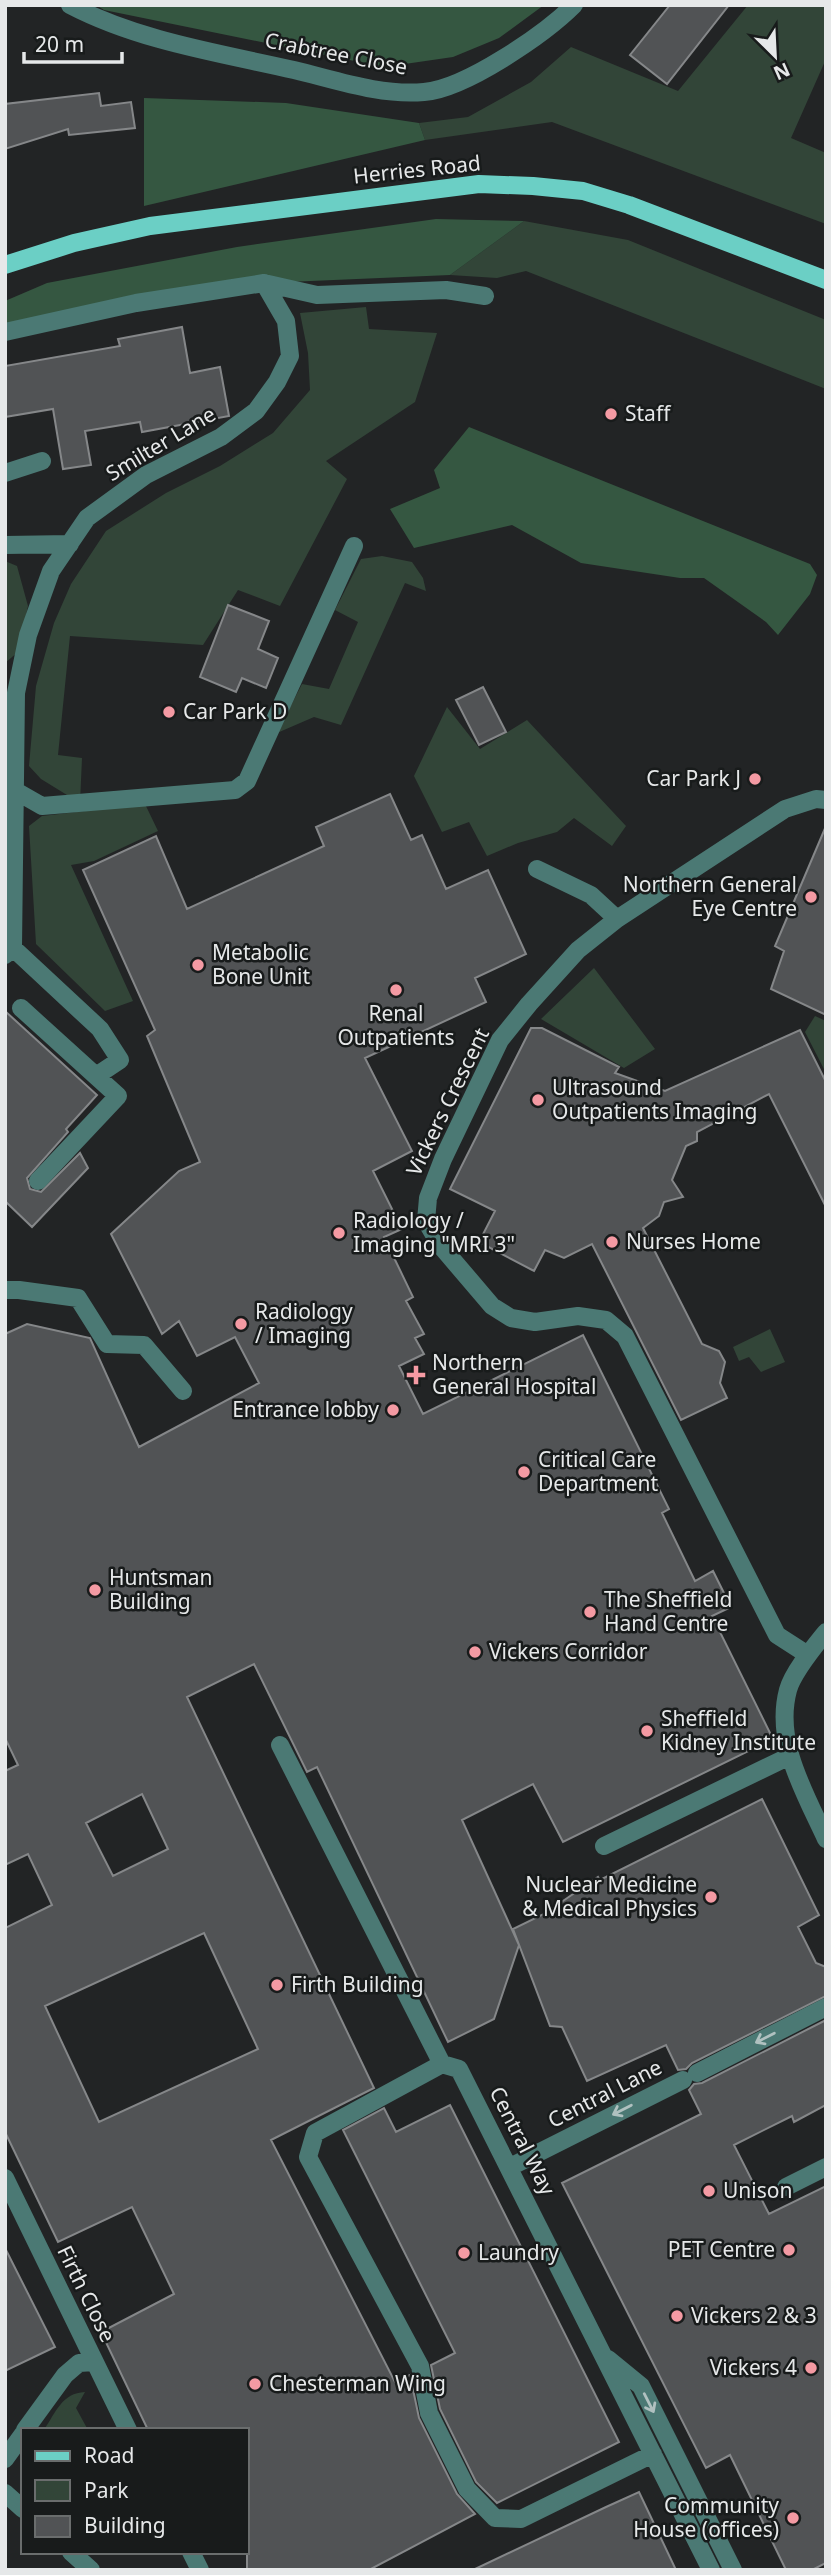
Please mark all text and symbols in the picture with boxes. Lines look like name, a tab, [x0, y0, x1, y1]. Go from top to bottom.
scale bar	[24, 21, 122, 65]
north arrow	[740, 21, 810, 91]
street label: Crabtree Close	[263, 25, 410, 81]
text: 20 m	[35, 30, 84, 58]
text: N	[770, 57, 794, 87]
street label: Herries Road	[352, 148, 482, 190]
street label: Smilter Lane	[100, 399, 220, 487]
place label: Staff	[625, 399, 672, 427]
marker: Staff	[603, 406, 619, 422]
place label: Car Park D	[183, 697, 287, 725]
marker: Car Park D	[161, 704, 177, 720]
place label: Car Park J	[646, 764, 741, 792]
marker: Car Park J	[747, 771, 763, 787]
place label: Northern General Eye Centre	[623, 870, 797, 922]
marker: Northern General Eye Centre	[803, 889, 819, 905]
place label: Metabolic Bone Unit	[212, 938, 310, 990]
marker: Metabolic Bone Unit	[190, 957, 206, 973]
marker: Renal Outpatients	[388, 982, 404, 998]
place label: Renal Outpatients	[337, 999, 455, 1051]
street label: Vickers Crescent	[399, 1023, 495, 1180]
place label: Ultrasound Outpatients Imaging	[552, 1073, 757, 1125]
marker: Ultrasound Outpatients Imaging	[530, 1092, 546, 1108]
place label: Radiology / Imaging "MRI 3"	[353, 1206, 515, 1258]
marker: Radiology / Imaging "MRI 3"	[331, 1225, 347, 1241]
place label: Nurses Home	[626, 1227, 761, 1255]
marker: Nurses Home	[604, 1234, 620, 1250]
place label: Radiology / Imaging	[255, 1297, 353, 1349]
marker: Radiology / Imaging	[233, 1316, 249, 1332]
place label: Northern General Hospital	[432, 1348, 596, 1400]
marker: Northern General Hospital	[406, 1365, 426, 1385]
place label: Entrance lobby	[232, 1395, 379, 1423]
marker: Entrance lobby	[385, 1402, 401, 1418]
place label: Critical Care Department	[538, 1445, 659, 1497]
marker: Critical Care Department	[516, 1464, 532, 1480]
place label: Huntsman Building	[109, 1563, 213, 1615]
marker: Huntsman Building	[87, 1582, 103, 1598]
place label: The Sheffield Hand Centre	[604, 1585, 732, 1637]
marker: The Sheffield Hand Centre	[582, 1604, 598, 1620]
place label: Vickers Corridor	[489, 1637, 648, 1665]
marker: Vickers Corridor	[467, 1644, 483, 1660]
place label: Sheffield Kidney Institute	[661, 1704, 816, 1756]
marker: Sheffield Kidney Institute	[639, 1723, 655, 1739]
place label: Nuclear Medicine & Medical Physics	[522, 1870, 697, 1922]
marker: Nuclear Medicine & Medical Physics	[703, 1889, 719, 1905]
place label: Firth Building	[291, 1970, 424, 1998]
marker: Firth Building	[269, 1977, 285, 1993]
one-way arrow	[755, 2032, 776, 2046]
street label: Central Lane	[543, 2052, 666, 2134]
street label: Central Way	[484, 2082, 562, 2200]
one-way arrow	[612, 2104, 633, 2118]
place label: Unison	[723, 2176, 793, 2204]
marker: Unison	[701, 2183, 717, 2199]
place label: PET Centre	[668, 2235, 775, 2263]
place label: Laundry	[478, 2238, 559, 2266]
street label: Firth Close	[51, 2241, 122, 2347]
marker: PET Centre	[781, 2242, 797, 2258]
marker: Laundry	[456, 2245, 472, 2261]
place label: Vickers 2 & 3	[691, 2301, 817, 2329]
marker: Vickers 2 & 3	[669, 2308, 685, 2324]
place label: Vickers 4	[710, 2353, 797, 2381]
marker: Vickers 4	[803, 2360, 819, 2376]
place label: Chesterman Wing	[269, 2369, 446, 2397]
marker: Chesterman Wing	[247, 2376, 263, 2392]
one-way arrow	[643, 2392, 657, 2413]
legend	[21, 2428, 248, 2554]
text: Road	[84, 2441, 134, 2469]
text: Park	[84, 2476, 129, 2504]
place label: Community House (offices)	[633, 2491, 779, 2543]
marker: Community House (offices)	[785, 2510, 801, 2526]
text: Building	[84, 2511, 166, 2539]

